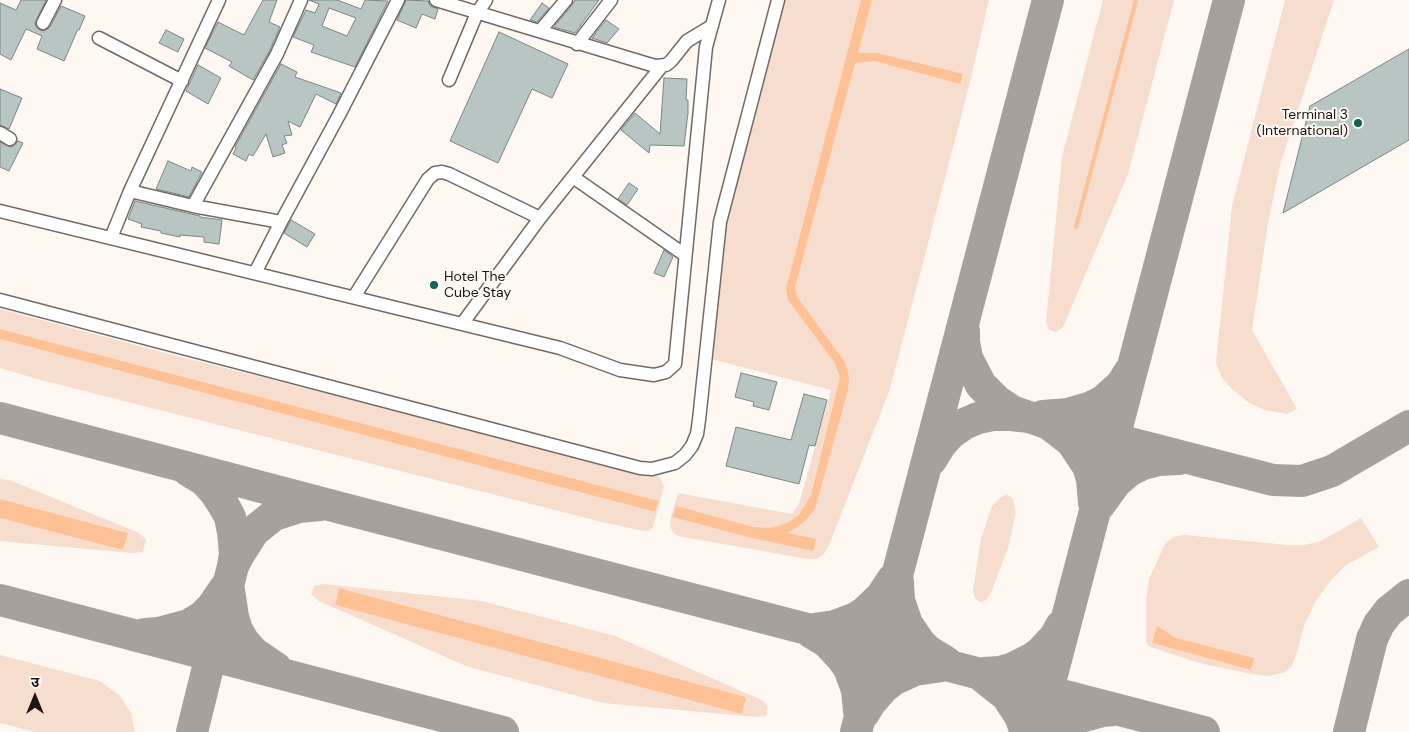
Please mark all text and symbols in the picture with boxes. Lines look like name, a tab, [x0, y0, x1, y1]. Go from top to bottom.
place label: Terminal 3 (International)	[1256, 107, 1348, 140]
marker: Terminal 3 (International)	[1352, 117, 1364, 129]
place label: Hotel The Cube Stay	[444, 269, 511, 302]
marker: Hotel The Cube Stay	[428, 279, 440, 291]
north arrow	[10, 672, 60, 722]
text: उ	[31, 673, 39, 691]

